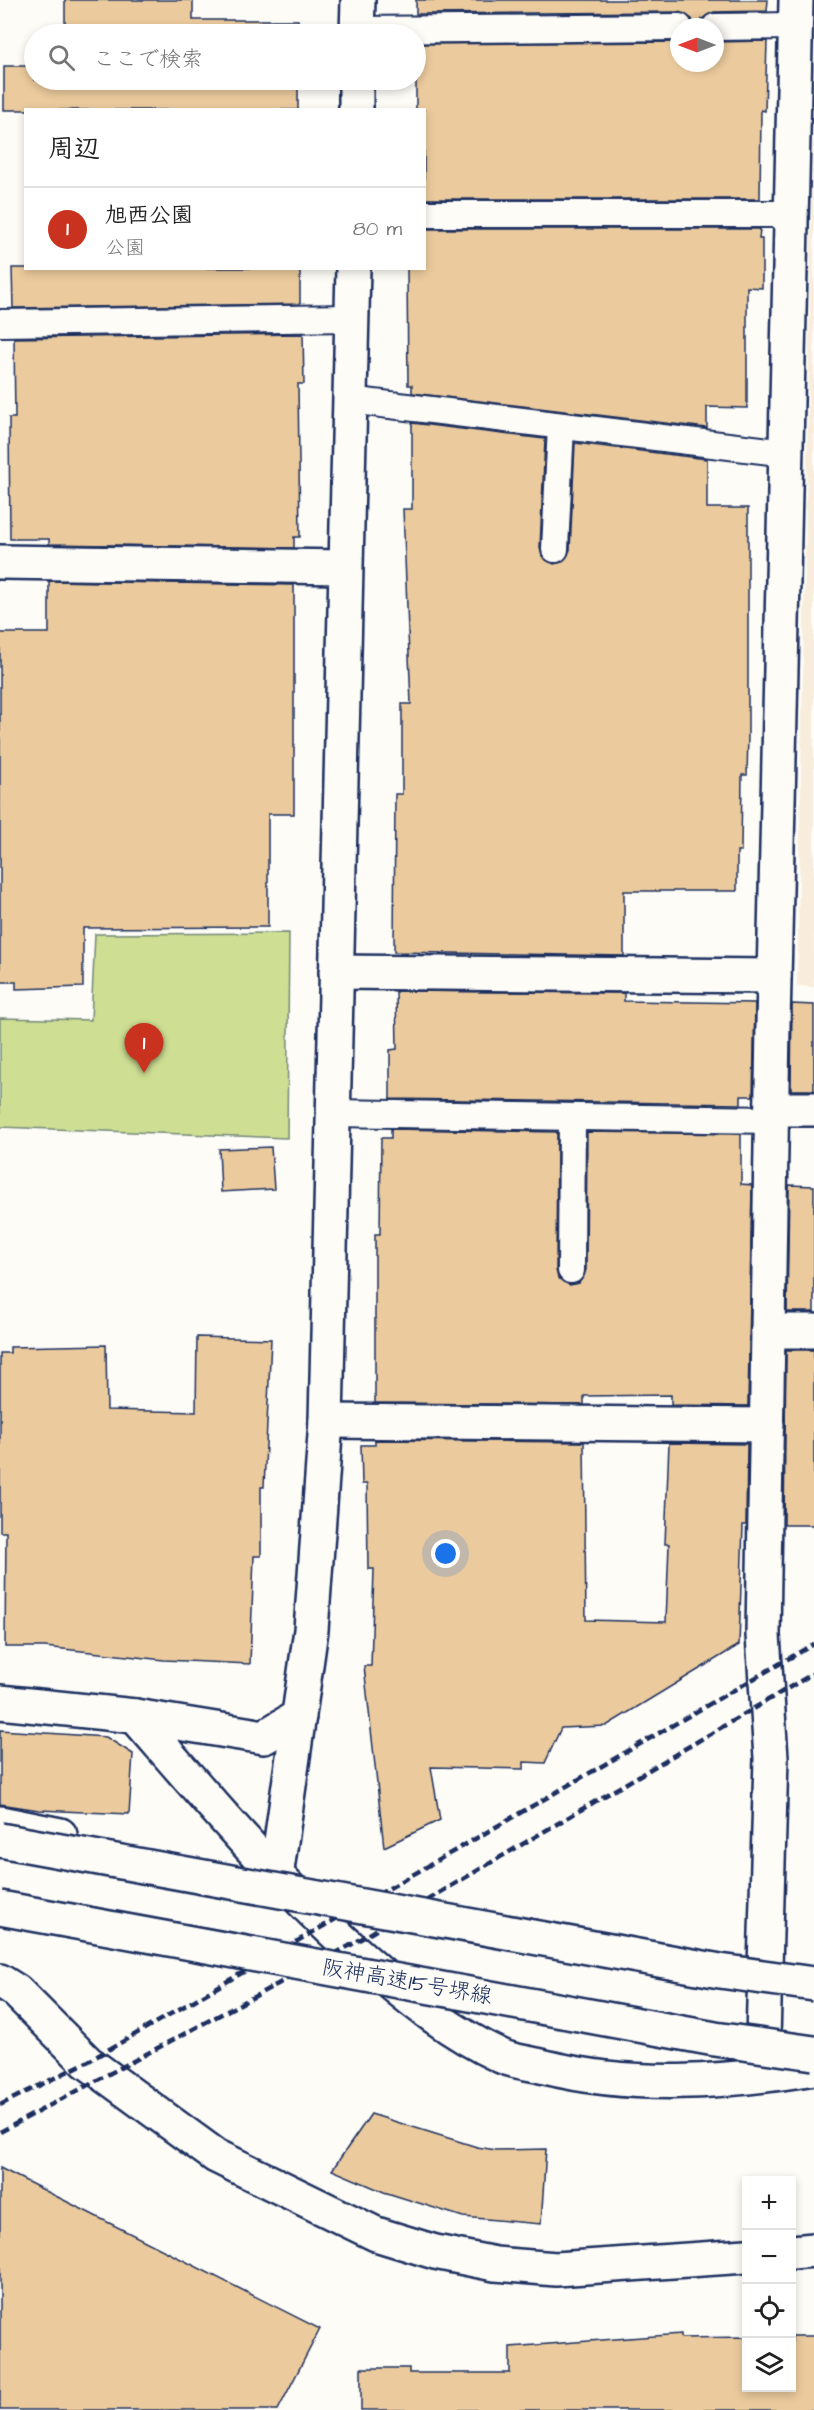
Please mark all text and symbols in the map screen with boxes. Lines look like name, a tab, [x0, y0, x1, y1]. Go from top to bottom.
north arrow	[670, 18, 724, 72]
search box	[24, 24, 426, 90]
icon: search	[45, 41, 78, 74]
text: ここで検索	[93, 44, 203, 75]
text: 周辺	[48, 131, 100, 167]
text: 旭西公園	[105, 200, 193, 231]
text: 1	[66, 215, 69, 243]
text: 80 m	[353, 215, 402, 243]
text: 公園	[105, 234, 145, 262]
pin: 1	[124, 1024, 164, 1073]
your location	[431, 1539, 460, 1568]
street label: 阪神高速15号堺線	[319, 1952, 495, 2012]
map controls	[742, 2176, 796, 2392]
button: +	[742, 2176, 796, 2230]
button: −	[742, 2230, 796, 2284]
button: locate	[742, 2284, 796, 2338]
button: layers	[742, 2338, 796, 2392]

